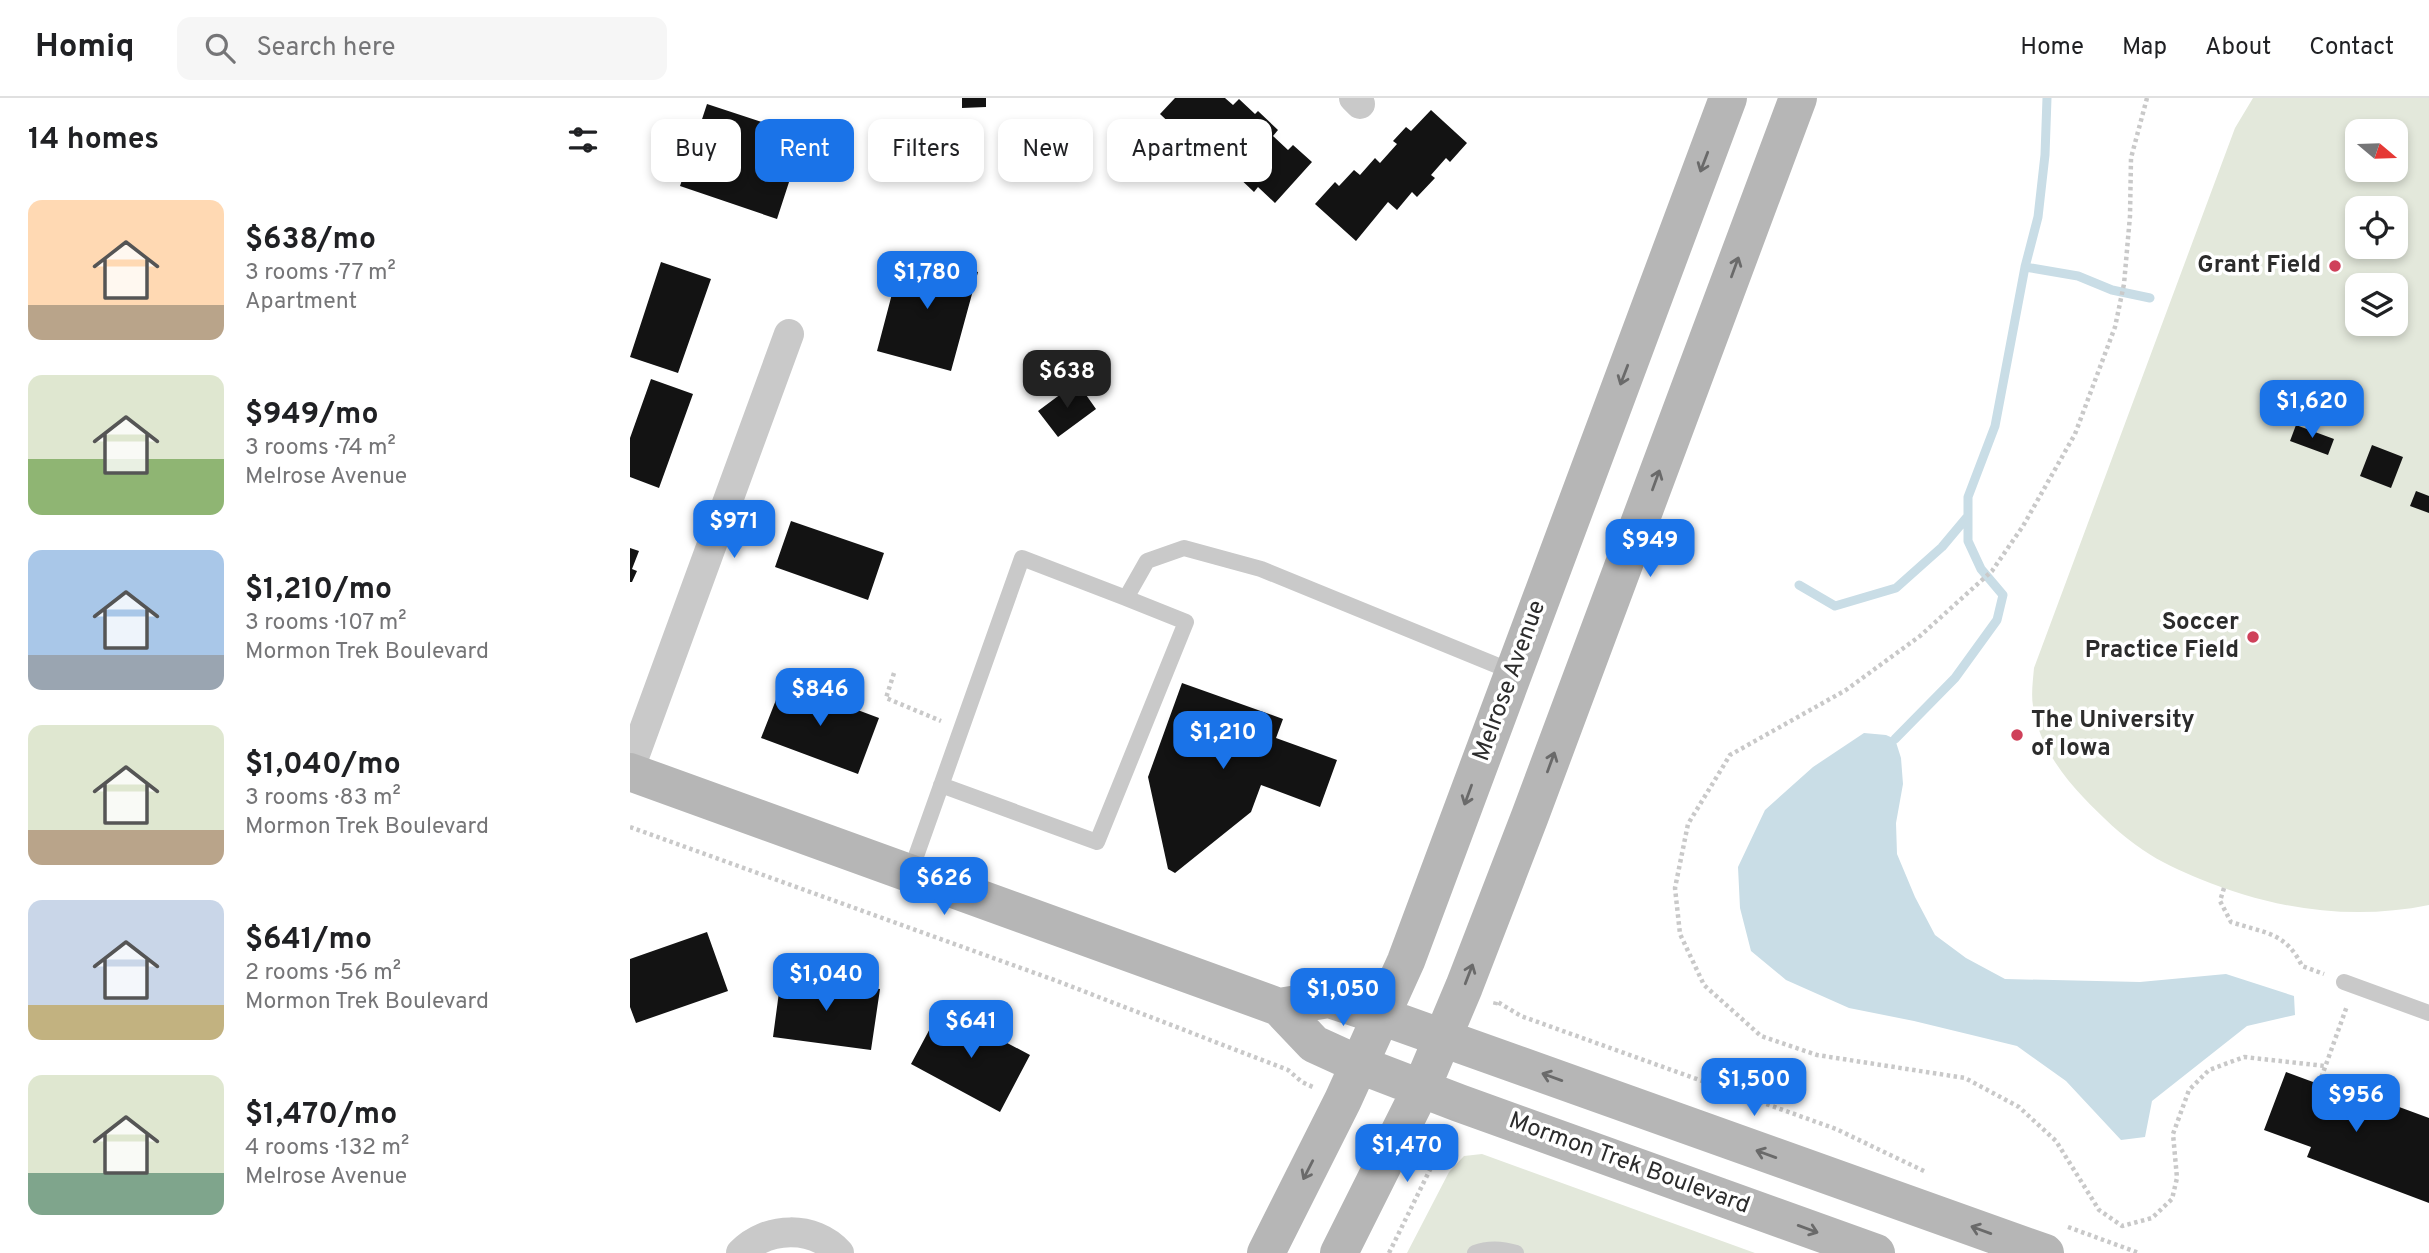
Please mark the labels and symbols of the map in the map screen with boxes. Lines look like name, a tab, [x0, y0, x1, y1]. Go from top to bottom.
north arrow	[2345, 119, 2408, 182]
one-way arrow	[1697, 150, 1709, 172]
place label: Grant Field	[2197, 251, 2321, 281]
pin: $1,780	[870, 252, 984, 311]
one-way arrow	[1730, 256, 1742, 278]
marker: Grant Field	[2327, 258, 2343, 274]
pin: $638	[1026, 350, 1108, 410]
one-way arrow	[1617, 363, 1629, 385]
pin: $1,620	[2255, 380, 2369, 440]
one-way arrow	[1650, 469, 1663, 491]
pin: $971	[693, 500, 775, 560]
pin: $949	[1609, 519, 1691, 579]
street label: Melrose Avenue	[1467, 596, 1553, 766]
place label: Soccer Practice Field	[2085, 608, 2239, 666]
marker: Soccer Practice Field	[2245, 629, 2261, 645]
pin: $846	[779, 668, 861, 728]
place label: The University of Iowa	[2031, 706, 2195, 764]
pin: $1,210	[1166, 712, 1280, 771]
marker: The University of Iowa	[2009, 727, 2025, 743]
one-way arrow	[1545, 751, 1558, 773]
one-way arrow	[1461, 783, 1473, 805]
pin: $626	[903, 858, 985, 917]
pin: $1,040	[769, 954, 883, 1013]
one-way arrow	[1463, 964, 1476, 986]
pin: $1,050	[1286, 968, 1400, 1028]
pin: $641	[930, 1000, 1012, 1060]
pin: $1,500	[1697, 1058, 1811, 1118]
one-way arrow	[1542, 1070, 1564, 1082]
pin: $956	[2315, 1074, 2397, 1134]
street label: Mormon Trek Boulevard	[1504, 1106, 1754, 1222]
pin: $1,470	[1350, 1124, 1464, 1184]
one-way arrow	[1756, 1146, 1778, 1159]
one-way arrow	[1300, 1159, 1314, 1180]
one-way arrow	[1796, 1223, 1818, 1236]
one-way arrow	[1970, 1223, 1992, 1235]

